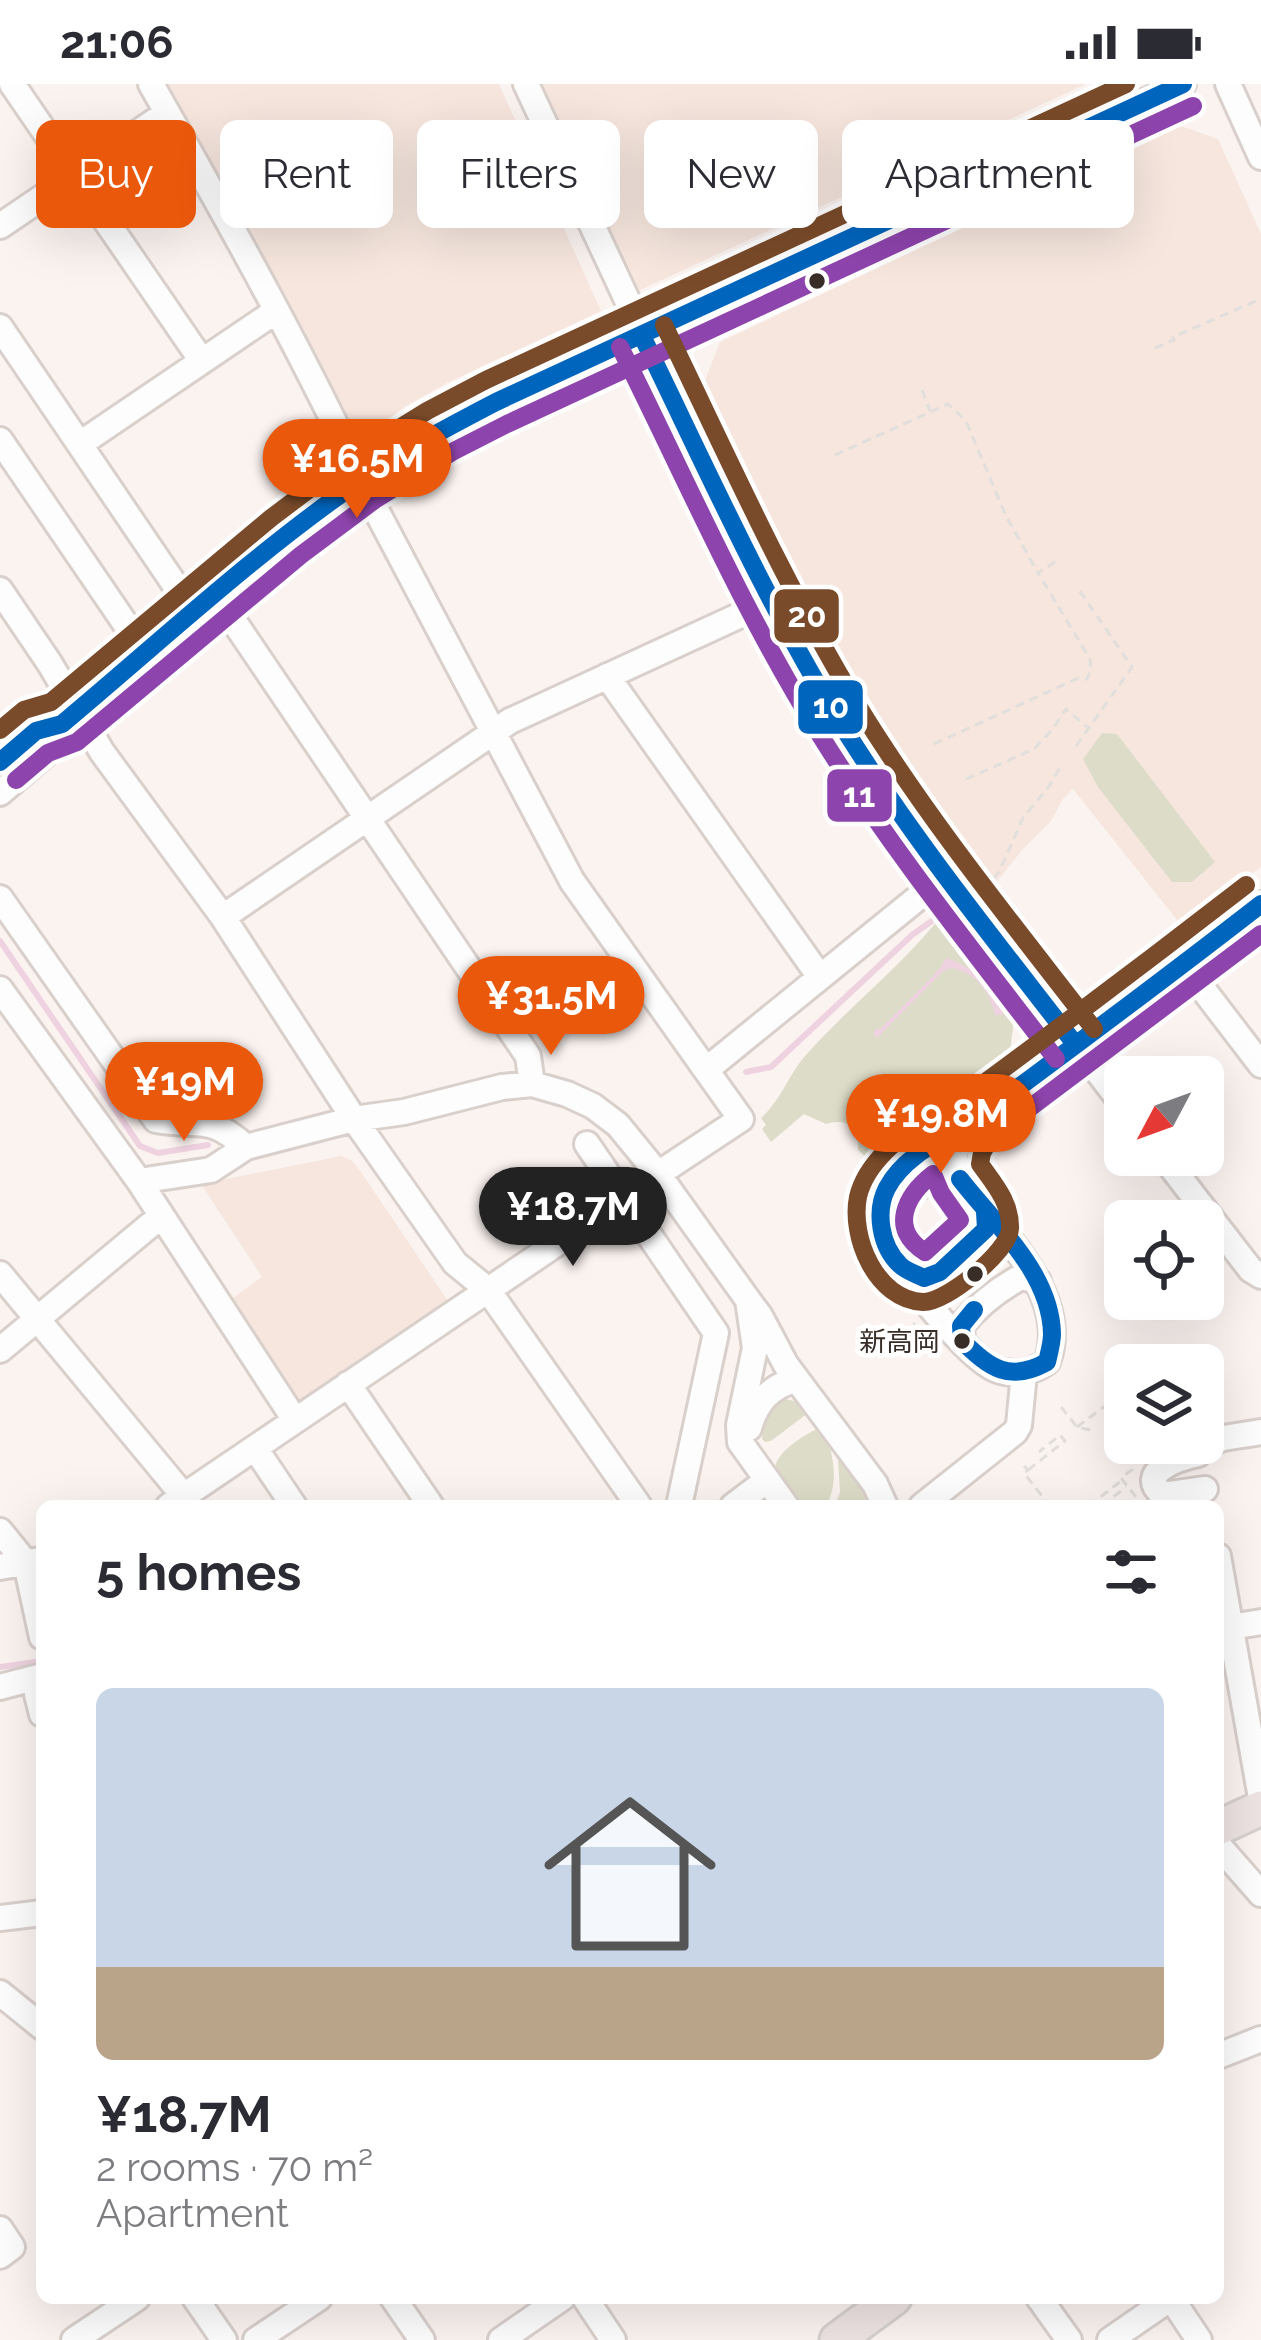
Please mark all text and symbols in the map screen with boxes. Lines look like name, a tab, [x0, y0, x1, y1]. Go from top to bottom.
text: 21:06	[60, 16, 174, 69]
chip: Buy	[36, 120, 196, 228]
chip: Rent	[220, 120, 393, 228]
chip: Filters	[417, 120, 620, 228]
chip: New	[644, 120, 818, 228]
chip: Apartment	[842, 120, 1134, 228]
unlabelled marker	[806, 270, 828, 292]
pin: ¥16.5M	[259, 419, 455, 521]
text: ¥16.5M	[290, 435, 424, 481]
line badge: 20	[772, 587, 841, 645]
text: 20	[788, 596, 826, 635]
line badge: 10	[796, 678, 865, 736]
text: 10	[813, 687, 849, 726]
line badge: 11	[825, 767, 894, 824]
text: 11	[843, 776, 875, 815]
pin: ¥31.5M	[453, 956, 649, 1058]
text: ¥31.5M	[485, 972, 617, 1018]
pin: ¥19M	[113, 1042, 255, 1144]
north arrow	[1104, 1056, 1224, 1176]
map controls	[1104, 1056, 1224, 1464]
text: ¥19M	[132, 1058, 236, 1104]
pin: ¥19.8M	[843, 1074, 1039, 1176]
text: ¥19.8M	[873, 1090, 1009, 1136]
pin: ¥18.7M	[475, 1167, 671, 1269]
text: ¥18.7M	[506, 1183, 640, 1229]
button: locate	[1104, 1200, 1224, 1320]
unlabelled marker	[964, 1263, 986, 1285]
place label: 新高岡	[859, 1326, 940, 1357]
marker: 新高岡	[951, 1330, 973, 1352]
button: layers	[1104, 1344, 1224, 1464]
icon: filters	[1098, 1539, 1164, 1605]
text: 5 homes	[96, 1542, 301, 1602]
icon: home	[522, 1766, 738, 1982]
text: ¥18.7M	[96, 2084, 272, 2144]
text: 2 rooms · 70 m²	[96, 2144, 373, 2190]
text: Apartment	[96, 2190, 289, 2236]

